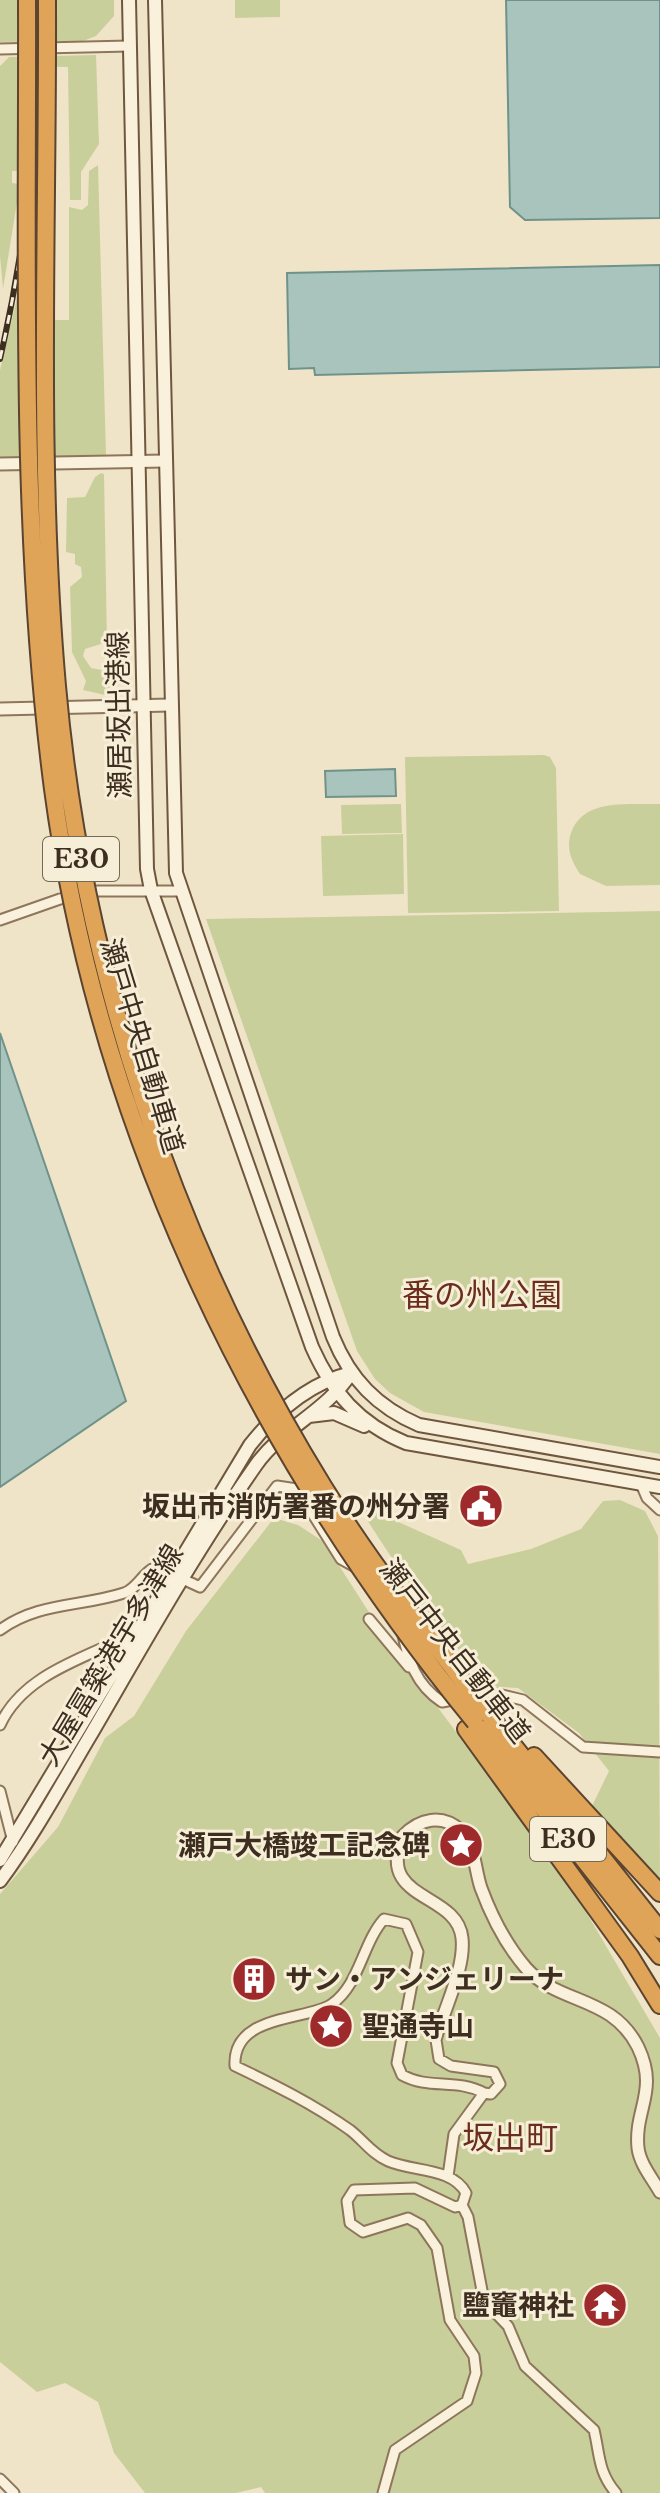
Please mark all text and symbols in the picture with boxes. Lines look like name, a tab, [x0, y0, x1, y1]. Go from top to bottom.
street label: 瀬居坂出港線	[100, 631, 138, 799]
road number: E30	[43, 837, 119, 881]
street label: 瀬戸中央自動車道	[93, 934, 191, 1158]
district label: 番の州公園	[402, 1275, 562, 1315]
public building icon: 坂出市消防署番の州分署	[457, 1482, 505, 1530]
place label: 坂出市消防署番の州分署	[142, 1489, 450, 1524]
street label: 大屋冨築港宇多津線	[31, 1538, 191, 1772]
street label: 瀬戸中央自動車道	[372, 1552, 538, 1750]
road number: E30	[530, 1817, 606, 1861]
place icon: 瀬戸大橋竣工記念碑	[437, 1821, 485, 1869]
place label: 瀬戸大橋竣工記念碑	[178, 1828, 430, 1863]
building icon: サン・アンジェリーナ	[230, 1955, 278, 2003]
place label: サン・アンジェリーナ	[285, 1962, 564, 1997]
place icon: 聖通寺山	[307, 2002, 355, 2050]
place label: 聖通寺山	[362, 2009, 474, 2044]
district label: 坂出町	[462, 2118, 558, 2158]
temple icon: 鹽竈神社	[581, 2281, 629, 2329]
place label: 鹽竈神社	[462, 2288, 574, 2323]

